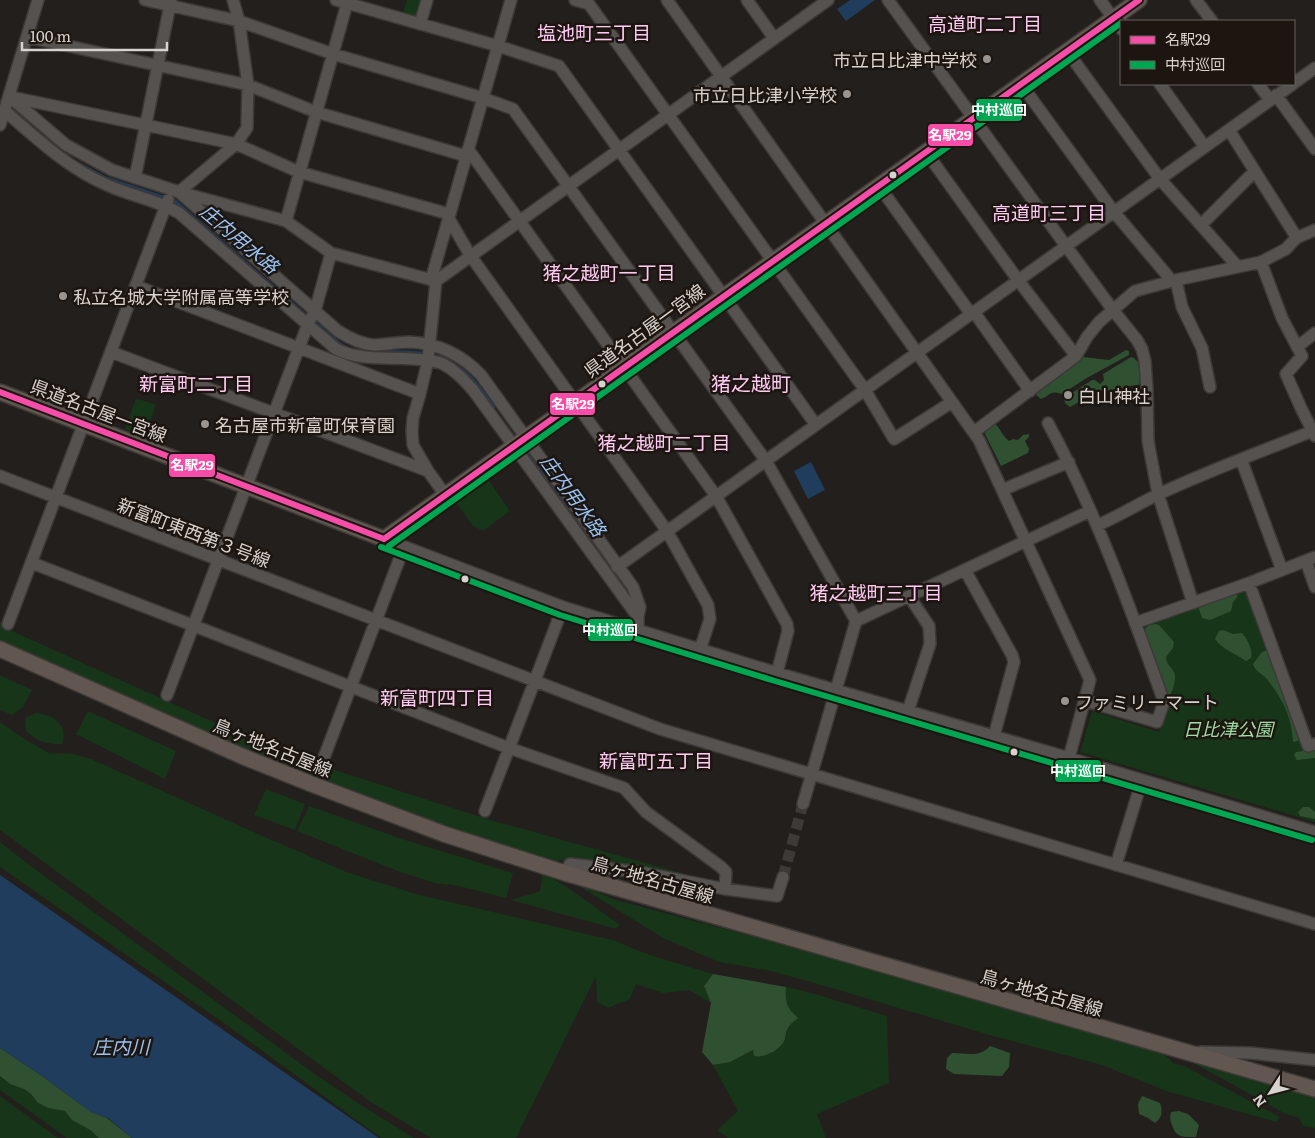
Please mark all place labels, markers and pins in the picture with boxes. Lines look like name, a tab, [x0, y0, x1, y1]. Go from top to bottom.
place label: 市立日比津中学校	[833, 46, 977, 73]
marker: 市立日比津中学校	[981, 53, 993, 65]
place label: 市立日比津小学校	[693, 81, 837, 108]
marker: 市立日比津小学校	[841, 88, 853, 100]
unlabelled marker	[888, 170, 898, 180]
place label: 私立名城大学附属高等学校	[73, 283, 289, 310]
marker: 私立名城大学附属高等学校	[57, 290, 69, 302]
unlabelled marker	[597, 379, 607, 389]
place label: 白山神社	[1078, 382, 1150, 409]
marker: 白山神社	[1062, 389, 1074, 401]
place label: 名古屋市新富町保育園	[215, 411, 395, 438]
marker: 名古屋市新富町保育園	[199, 418, 211, 430]
unlabelled marker	[460, 574, 470, 584]
place label: ファミリーマート	[1075, 688, 1219, 715]
marker: ファミリーマート	[1059, 695, 1071, 707]
unlabelled marker	[1009, 747, 1019, 757]

